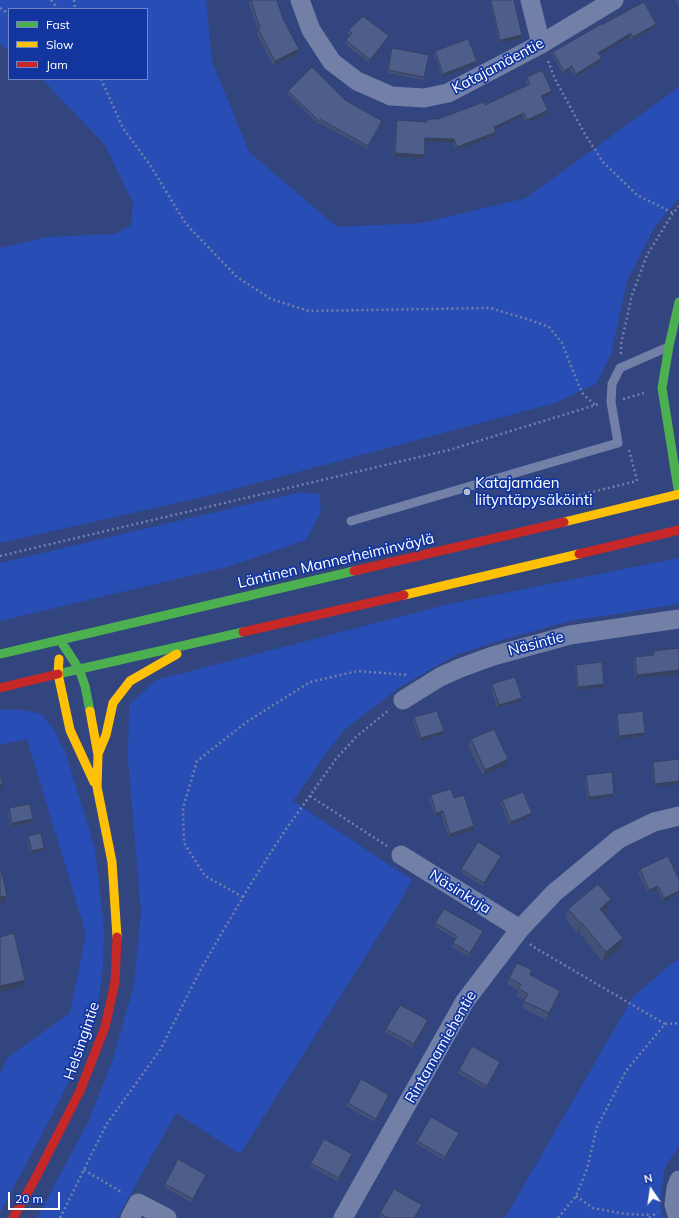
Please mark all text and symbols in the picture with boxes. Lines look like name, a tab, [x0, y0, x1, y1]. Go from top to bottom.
legend	[8, 8, 148, 80]
text: Fast	[46, 17, 70, 32]
street label: Katajamäentie	[449, 34, 547, 98]
text: Slow	[46, 37, 74, 52]
text: Jam	[46, 57, 68, 72]
place label: Katajamäen liityntäpysäköinti	[475, 474, 592, 509]
marker: Katajamäen liityntäpysäköinti	[462, 487, 472, 497]
street label: Läntinen Mannerheiminväylä	[236, 530, 436, 592]
street label: Näsintie	[506, 628, 566, 660]
street label: Näsinkuja	[426, 866, 494, 918]
street label: Rintamamiehentie	[402, 988, 480, 1106]
street label: Helsingintie	[60, 1000, 104, 1082]
north arrow	[631, 1170, 671, 1210]
text: N	[643, 1171, 654, 1186]
scale bar	[10, 1184, 62, 1210]
text: 20 m	[15, 1191, 43, 1206]

